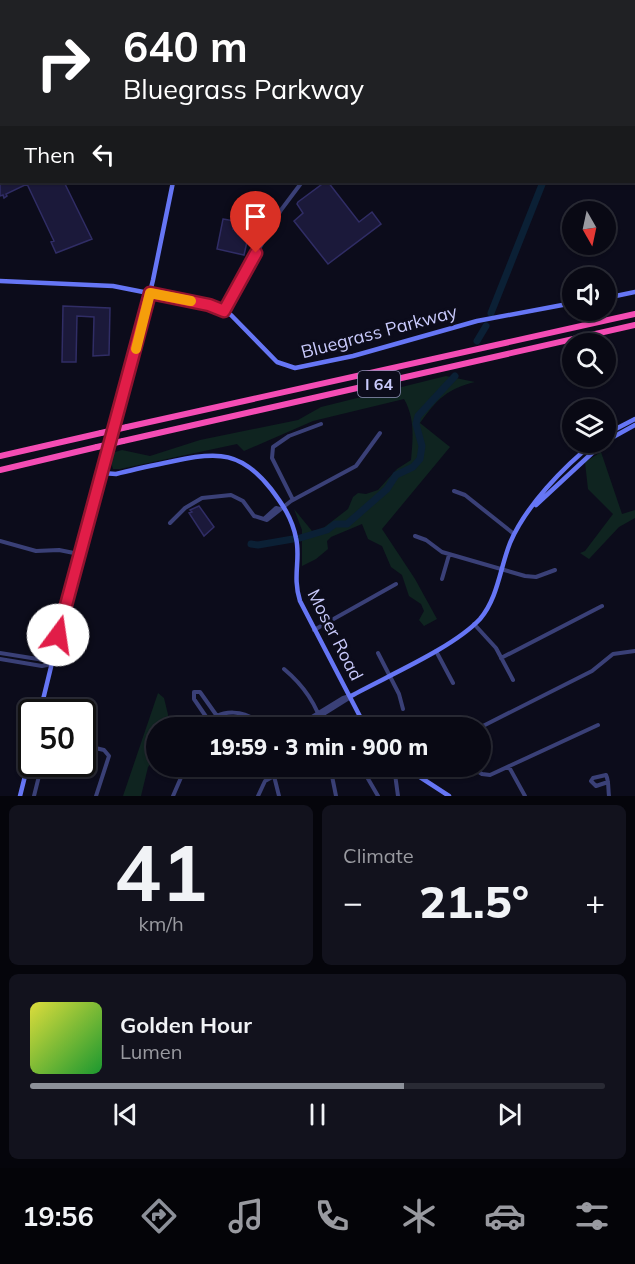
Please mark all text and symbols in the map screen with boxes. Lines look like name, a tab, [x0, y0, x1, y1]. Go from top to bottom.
text: 640 m	[123, 20, 248, 73]
icon: right	[24, 24, 102, 102]
text: Bluegrass Parkway	[123, 72, 364, 106]
icon: left	[87, 138, 120, 171]
text: Then	[24, 141, 75, 169]
pin	[230, 191, 281, 253]
icon: arrive	[239, 200, 272, 233]
north arrow	[562, 201, 616, 255]
map controls	[562, 201, 616, 453]
button: sound	[562, 267, 616, 321]
street label: Bluegrass Parkway	[298, 300, 460, 363]
button: search	[562, 333, 616, 387]
road number: I 64	[358, 371, 400, 397]
button: layers	[562, 399, 616, 453]
street label: Moser Road	[303, 585, 368, 684]
position arrow	[26, 603, 90, 667]
speed limit sign: 50	[18, 699, 96, 777]
text: 19:59 · 3 min · 900 m	[209, 733, 428, 761]
text: 41	[114, 823, 208, 921]
text: Climate	[343, 843, 414, 868]
text: 21.5°	[419, 873, 529, 929]
text: −	[343, 881, 363, 922]
text: +	[585, 881, 605, 922]
text: km/h	[138, 911, 184, 936]
text: Golden Hour	[120, 1011, 252, 1039]
text: Lumen	[120, 1039, 182, 1064]
icon: previous	[109, 1098, 142, 1131]
icon: pause	[301, 1098, 334, 1131]
icon: next	[493, 1098, 526, 1131]
icon: directions	[138, 1195, 180, 1237]
icon: music	[225, 1195, 267, 1237]
icon: phone	[311, 1195, 353, 1237]
icon: climate	[398, 1195, 440, 1237]
icon: car	[484, 1195, 526, 1237]
icon: filters	[571, 1195, 613, 1237]
text: 19:56	[22, 1199, 94, 1233]

